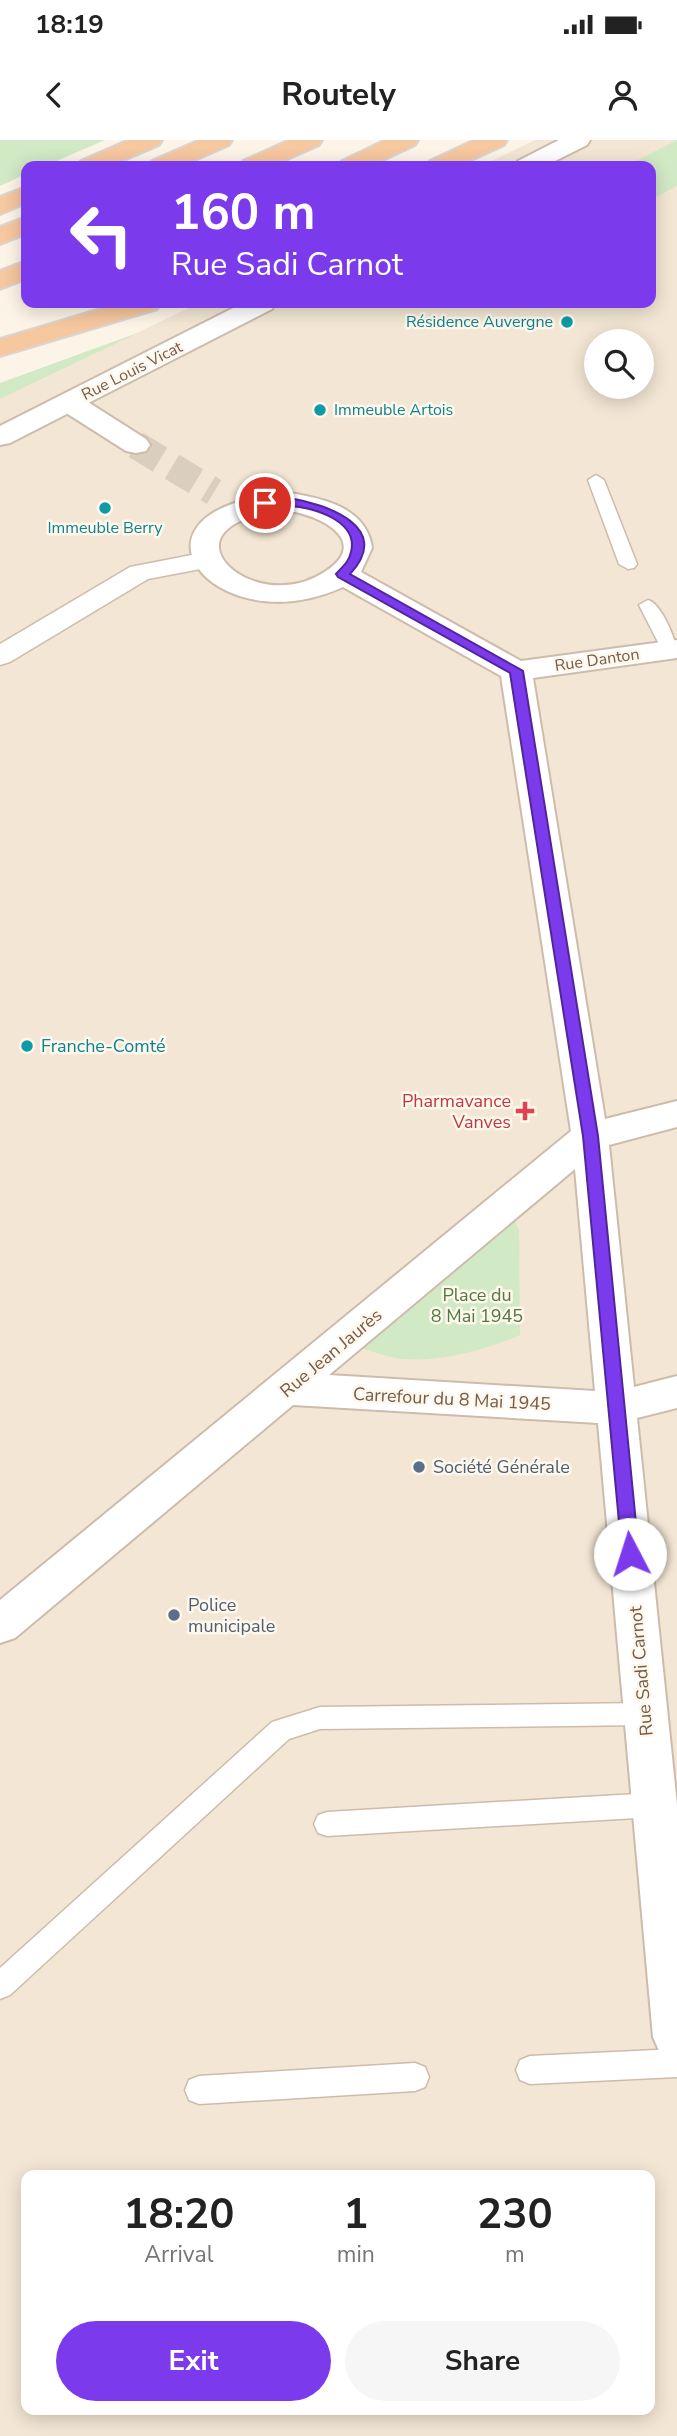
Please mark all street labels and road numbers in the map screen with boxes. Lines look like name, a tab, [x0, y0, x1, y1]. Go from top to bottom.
street label: Rue Louis Vicat	[78, 336, 187, 406]
street label: Rue Danton	[553, 643, 641, 677]
street label: Rue Jean Jaurès	[275, 1303, 387, 1403]
street label: Carrefour du 8 Mai 1945	[352, 1382, 552, 1416]
street label: Rue Sadi Carnot	[623, 1604, 659, 1737]

